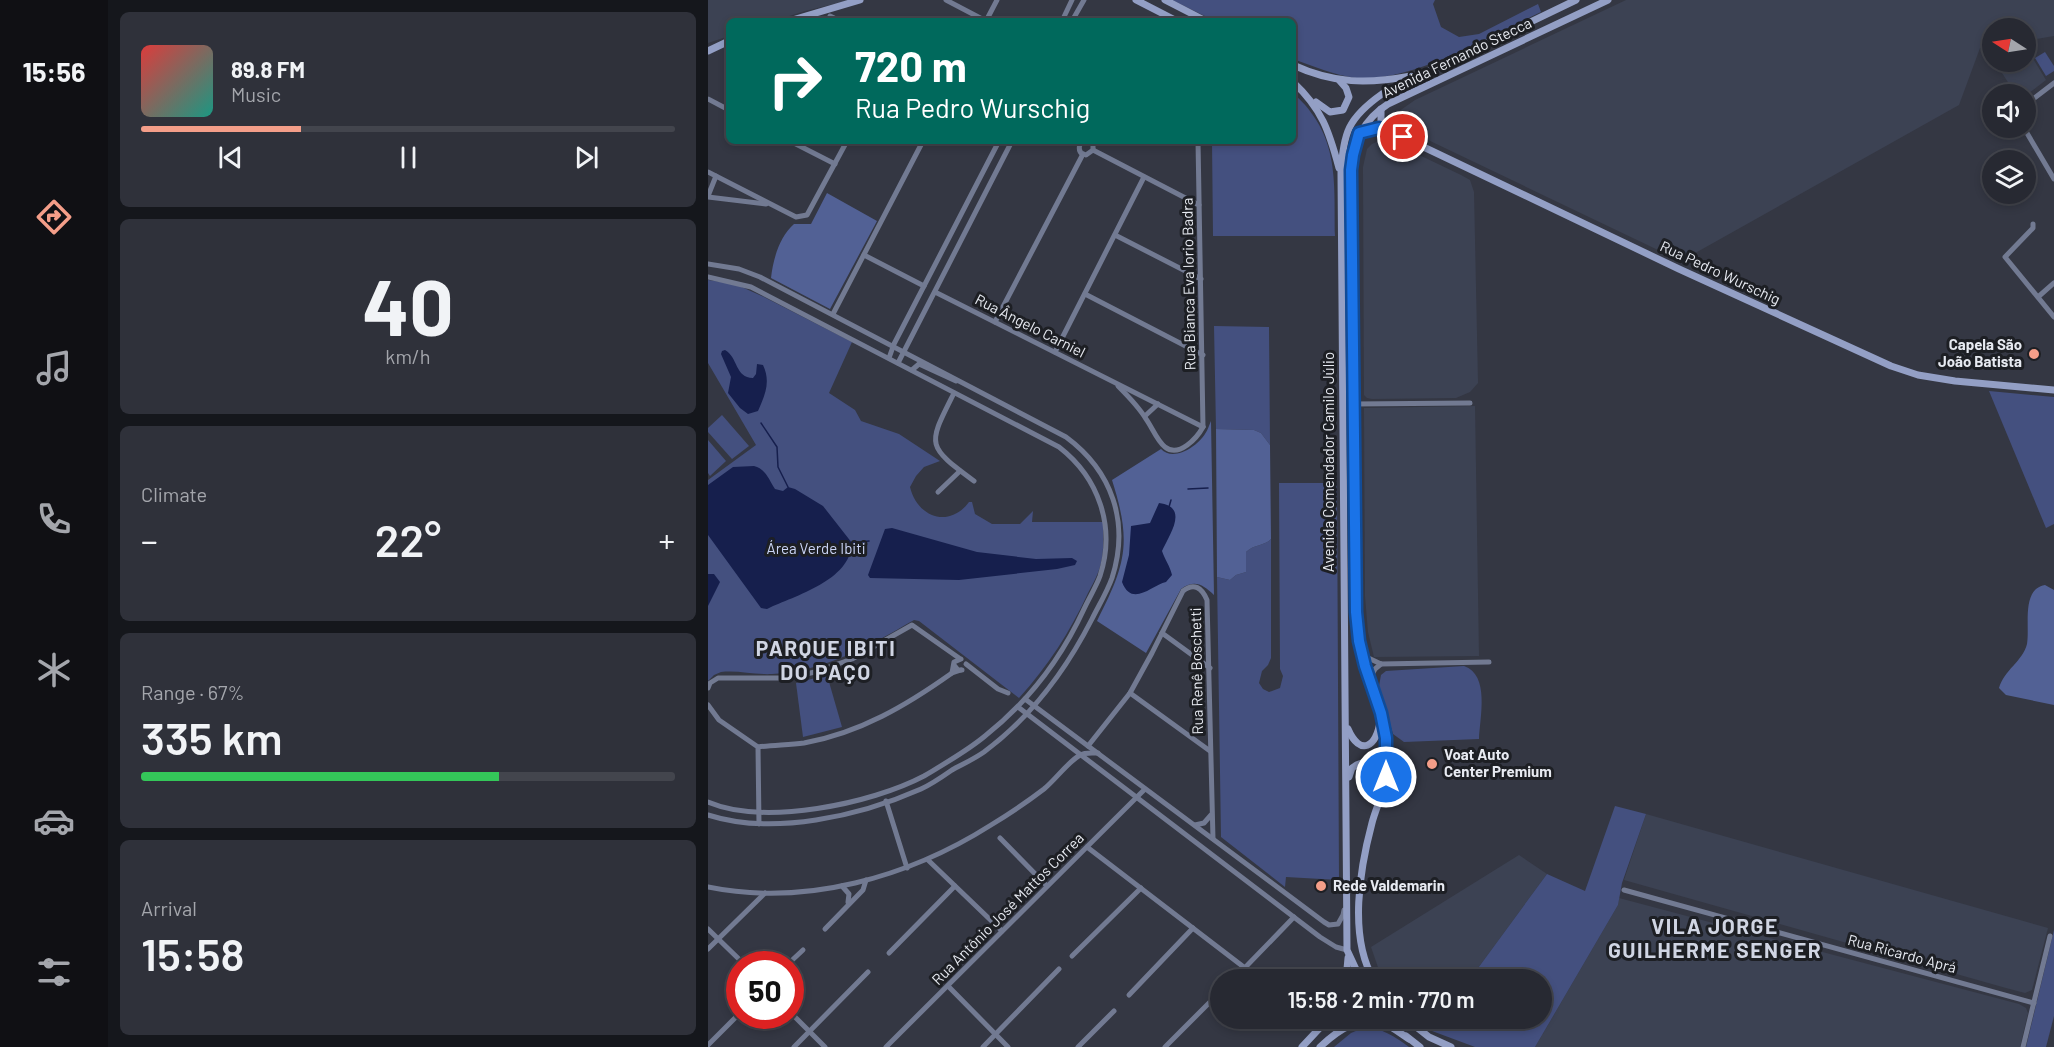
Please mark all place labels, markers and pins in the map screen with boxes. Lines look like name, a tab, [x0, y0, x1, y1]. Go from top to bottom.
pin	[1377, 111, 1428, 162]
place label: Capela São João Batista	[1938, 335, 2022, 370]
marker: Capela São João Batista	[2027, 347, 2041, 361]
place label: Voat Auto Center Premium	[1444, 745, 1552, 780]
marker: Voat Auto Center Premium	[1425, 757, 1439, 771]
place label: Rede Valdemarin	[1333, 876, 1445, 894]
marker: Rede Valdemarin	[1314, 879, 1328, 893]

